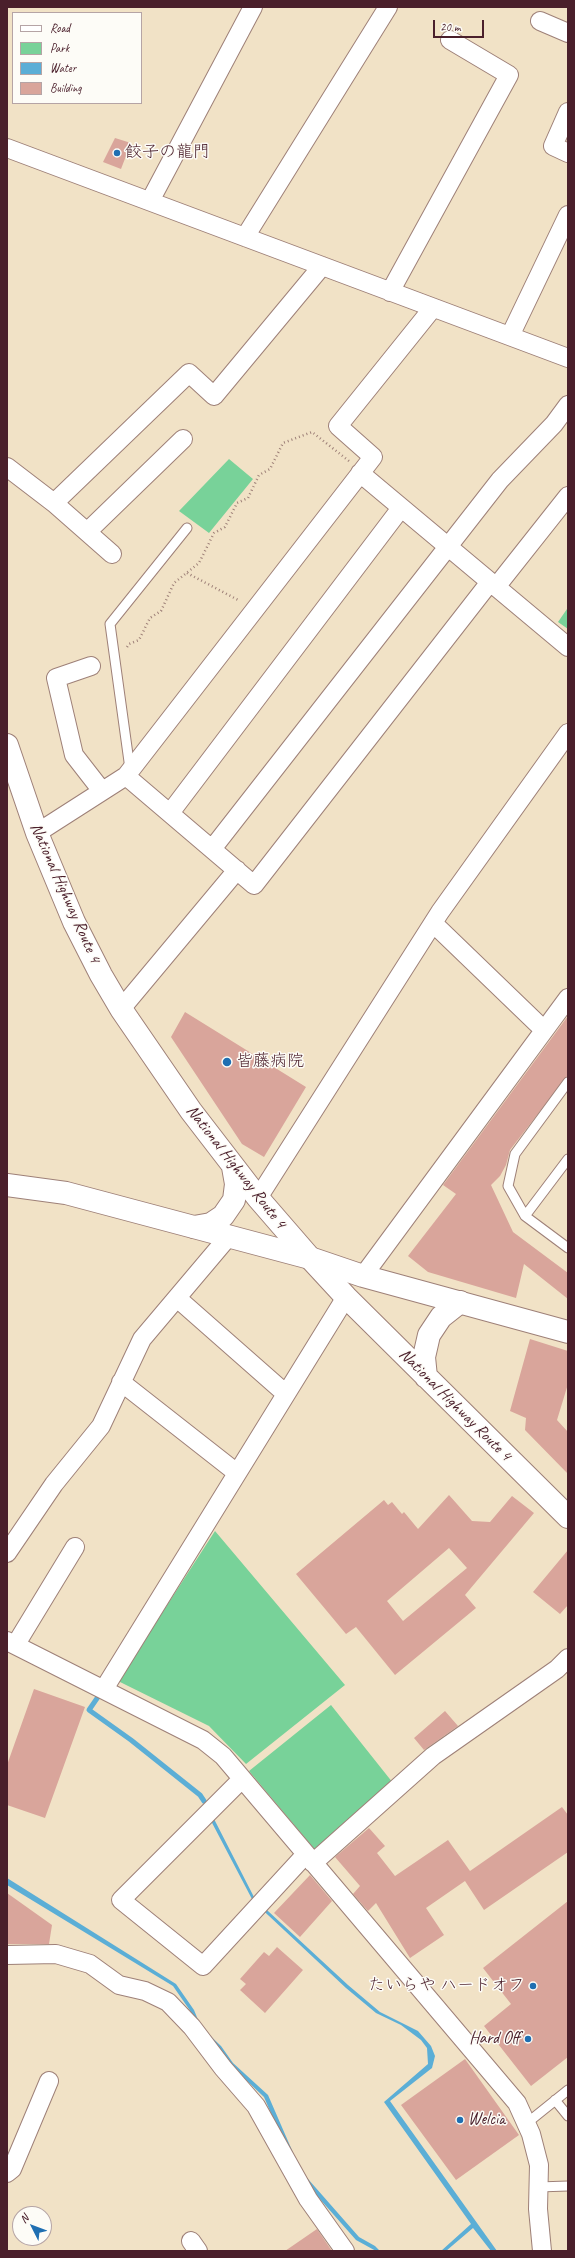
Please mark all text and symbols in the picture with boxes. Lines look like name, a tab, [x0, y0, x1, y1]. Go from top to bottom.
legend	[12, 12, 142, 104]
scale bar	[435, 12, 486, 38]
text: 20 m	[440, 19, 460, 35]
text: Road	[50, 20, 70, 36]
text: Park	[50, 40, 69, 56]
text: Water	[50, 60, 76, 76]
text: Building	[50, 80, 82, 96]
place label: 餃子の龍門	[125, 143, 210, 163]
marker: 餃子の龍門	[112, 148, 122, 158]
street label: National Highway Route 4	[25, 820, 105, 966]
place label: 皆藤病院	[236, 1052, 304, 1072]
marker: 皆藤病院	[221, 1056, 233, 1068]
street label: National Highway Route 4	[182, 1101, 290, 1233]
street label: National Highway Route 4	[394, 1344, 516, 1466]
place label: たいらや ハードオフ	[368, 1976, 525, 1996]
marker: たいらや ハードオフ	[528, 1981, 538, 1991]
place label: Hard Off	[469, 2029, 520, 2049]
marker: Hard Off	[523, 2034, 533, 2044]
place label: Welcia	[468, 2110, 505, 2130]
marker: Welcia	[455, 2115, 465, 2125]
north arrow	[12, 2206, 52, 2246]
text: N	[16, 2211, 31, 2226]

